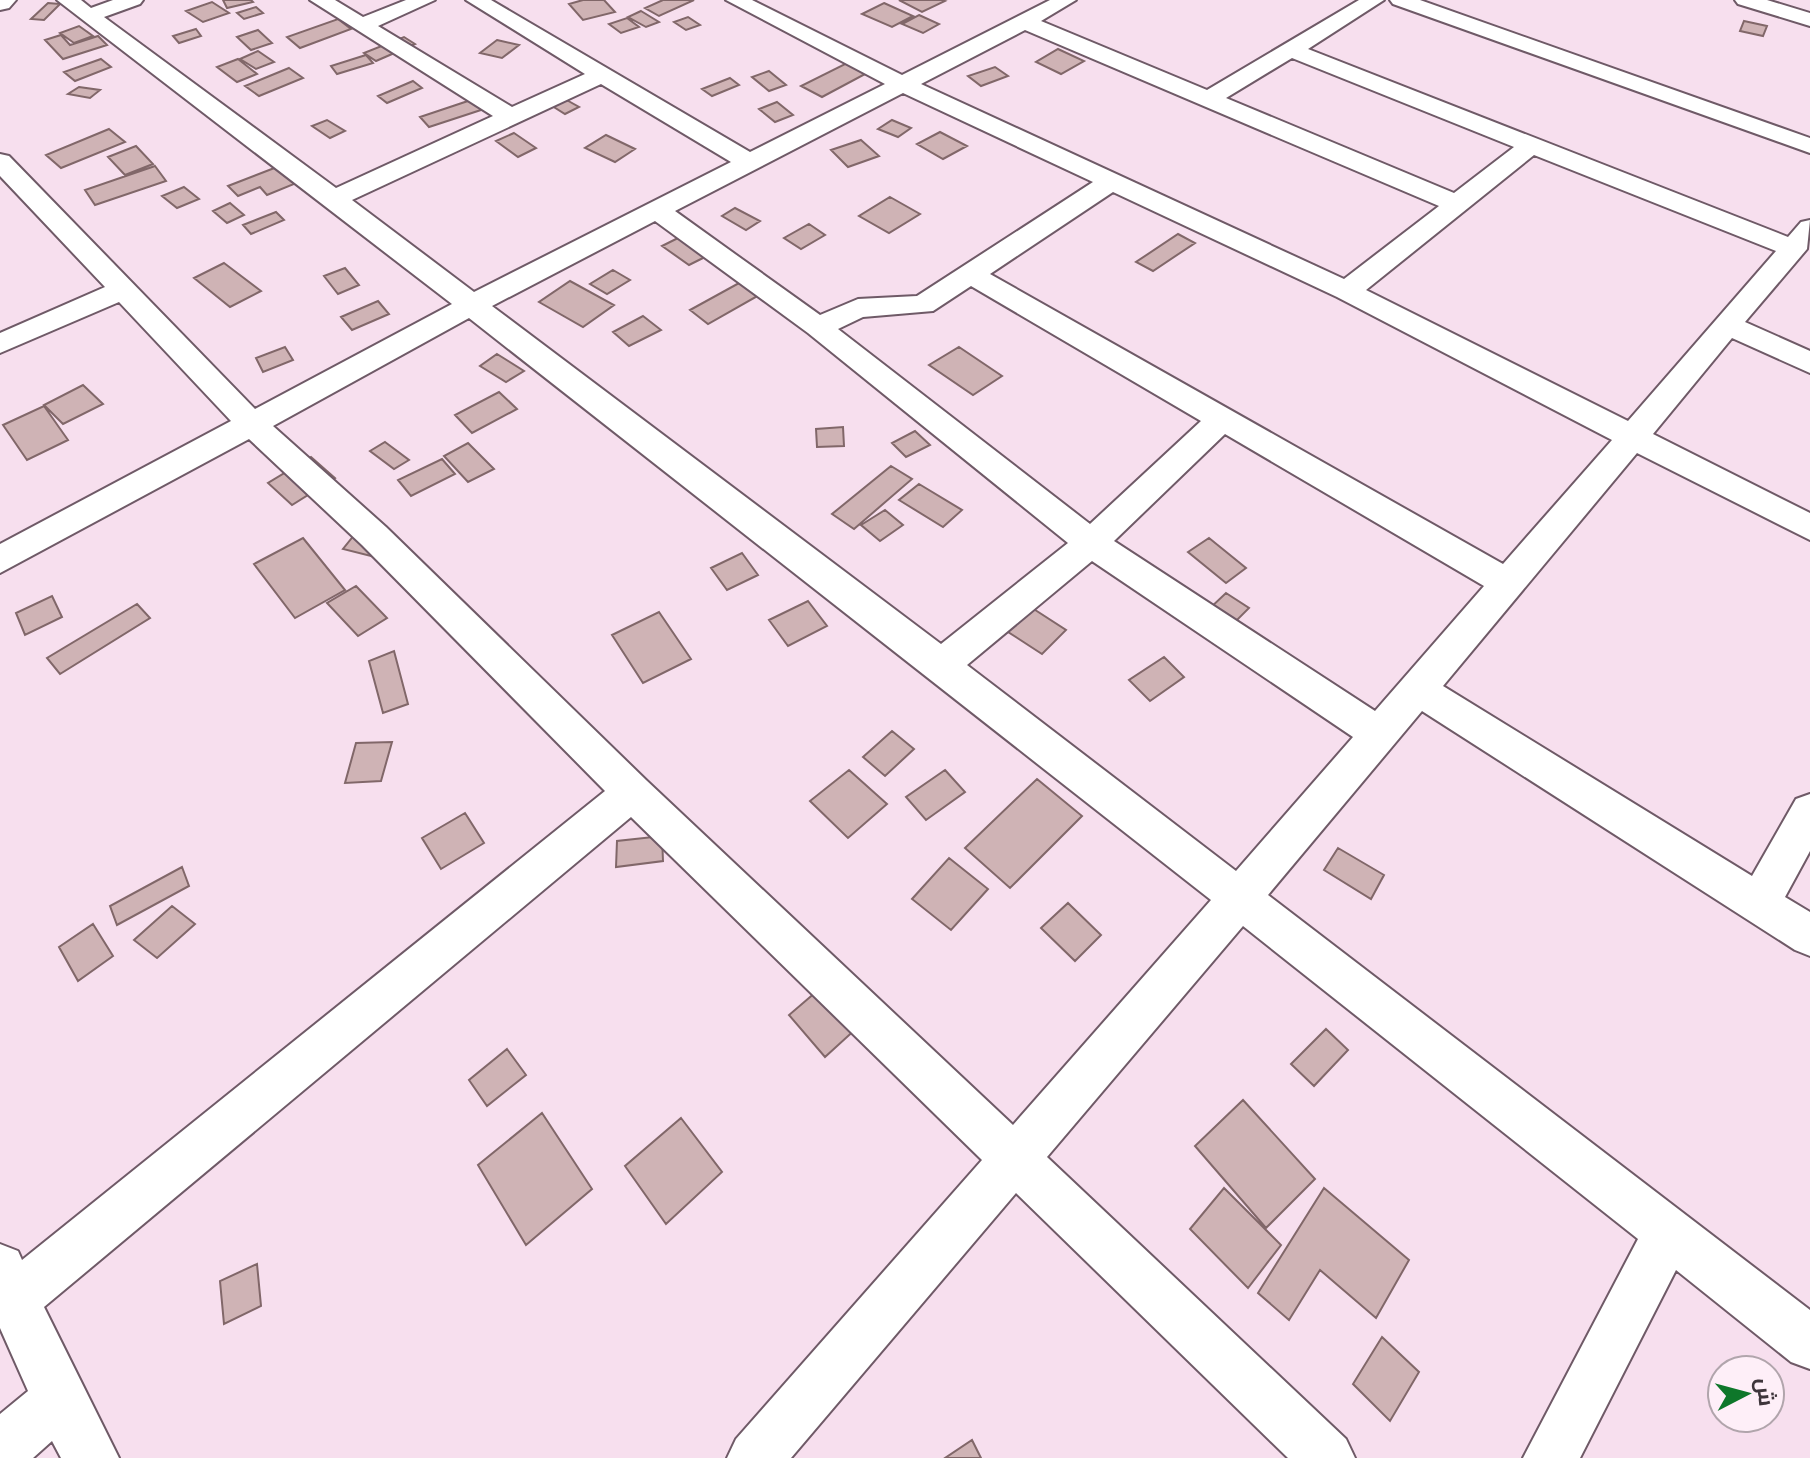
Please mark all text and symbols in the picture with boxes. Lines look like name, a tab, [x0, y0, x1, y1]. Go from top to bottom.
north arrow	[1706, 1354, 1786, 1434]
text: ش	[1750, 1377, 1779, 1407]

